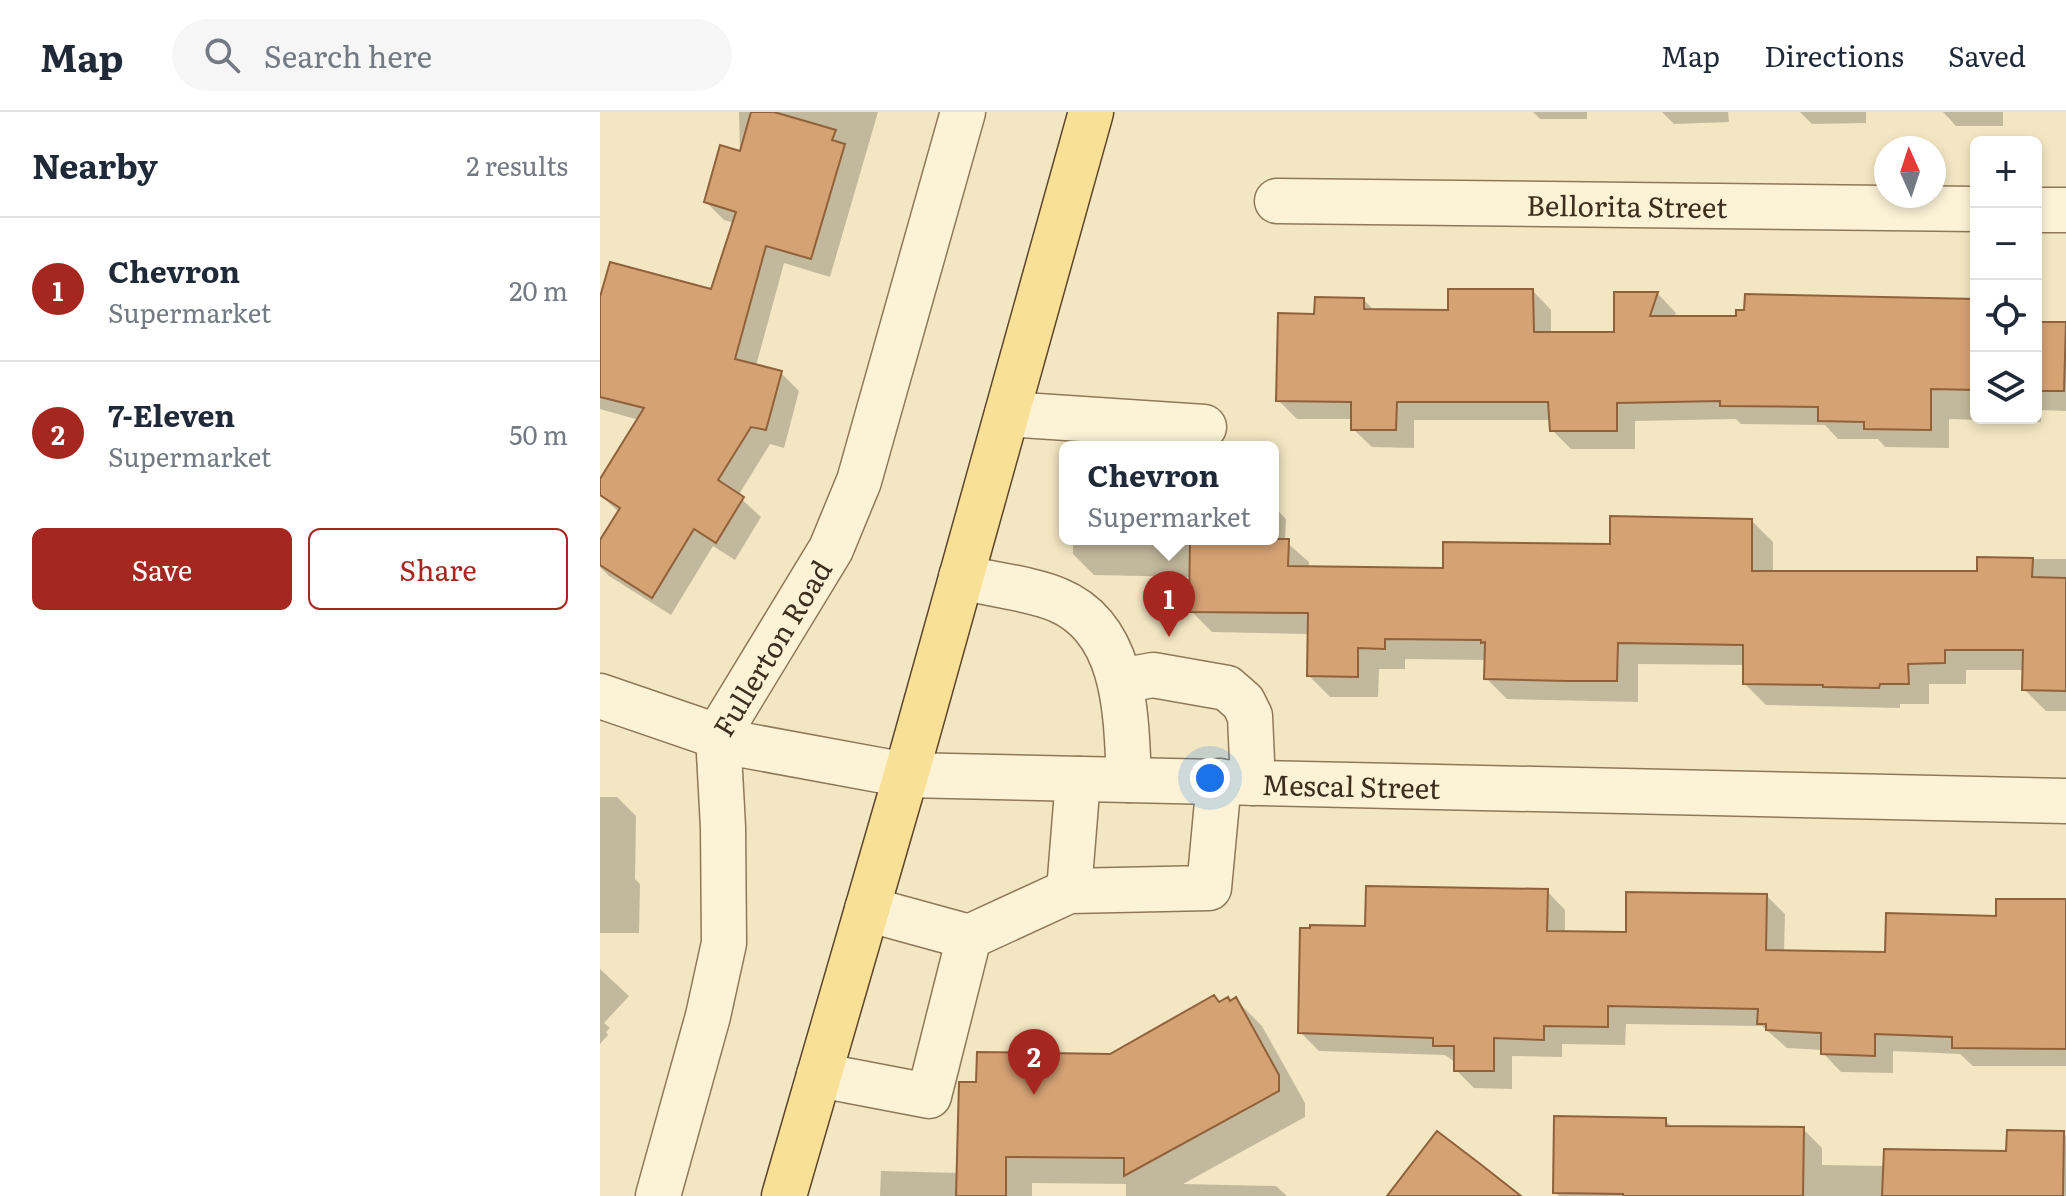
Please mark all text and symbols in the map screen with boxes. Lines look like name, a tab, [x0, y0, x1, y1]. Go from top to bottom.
search box	[172, 19, 732, 91]
text: Map	[40, 27, 124, 84]
icon: search	[200, 33, 244, 77]
text: Search here	[264, 33, 432, 77]
text: Map	[1661, 34, 1720, 76]
text: Directions	[1764, 34, 1904, 76]
text: Saved	[1948, 34, 2026, 76]
north arrow	[1874, 136, 1946, 208]
map controls	[1970, 136, 2042, 424]
button: +	[1970, 136, 2042, 208]
text: Nearby	[32, 139, 158, 189]
text: 2 results	[466, 145, 568, 184]
street label: Bellorita Street	[1526, 183, 1728, 227]
button: −	[1970, 208, 2042, 280]
text: Chevron	[108, 248, 240, 292]
text: 1	[53, 270, 63, 309]
text: 20 m	[509, 270, 568, 309]
button: locate	[1970, 280, 2042, 352]
text: Supermarket	[108, 292, 271, 331]
button: layers	[1970, 352, 2042, 424]
text: 7-Eleven	[108, 392, 235, 436]
text: 2	[51, 414, 65, 453]
text: 50 m	[509, 414, 568, 453]
text: Supermarket	[108, 436, 271, 475]
popup	[1059, 441, 1279, 545]
text: Chevron	[1087, 452, 1219, 496]
text: Supermarket	[1087, 496, 1251, 535]
button: Save	[32, 528, 292, 610]
button: Share	[308, 528, 568, 610]
street label: Fullerton Road	[701, 551, 841, 744]
pin: 1	[1143, 571, 1195, 637]
your location	[1190, 758, 1230, 798]
street label: Mescal Street	[1261, 762, 1441, 808]
pin: 2	[1008, 1029, 1060, 1095]

